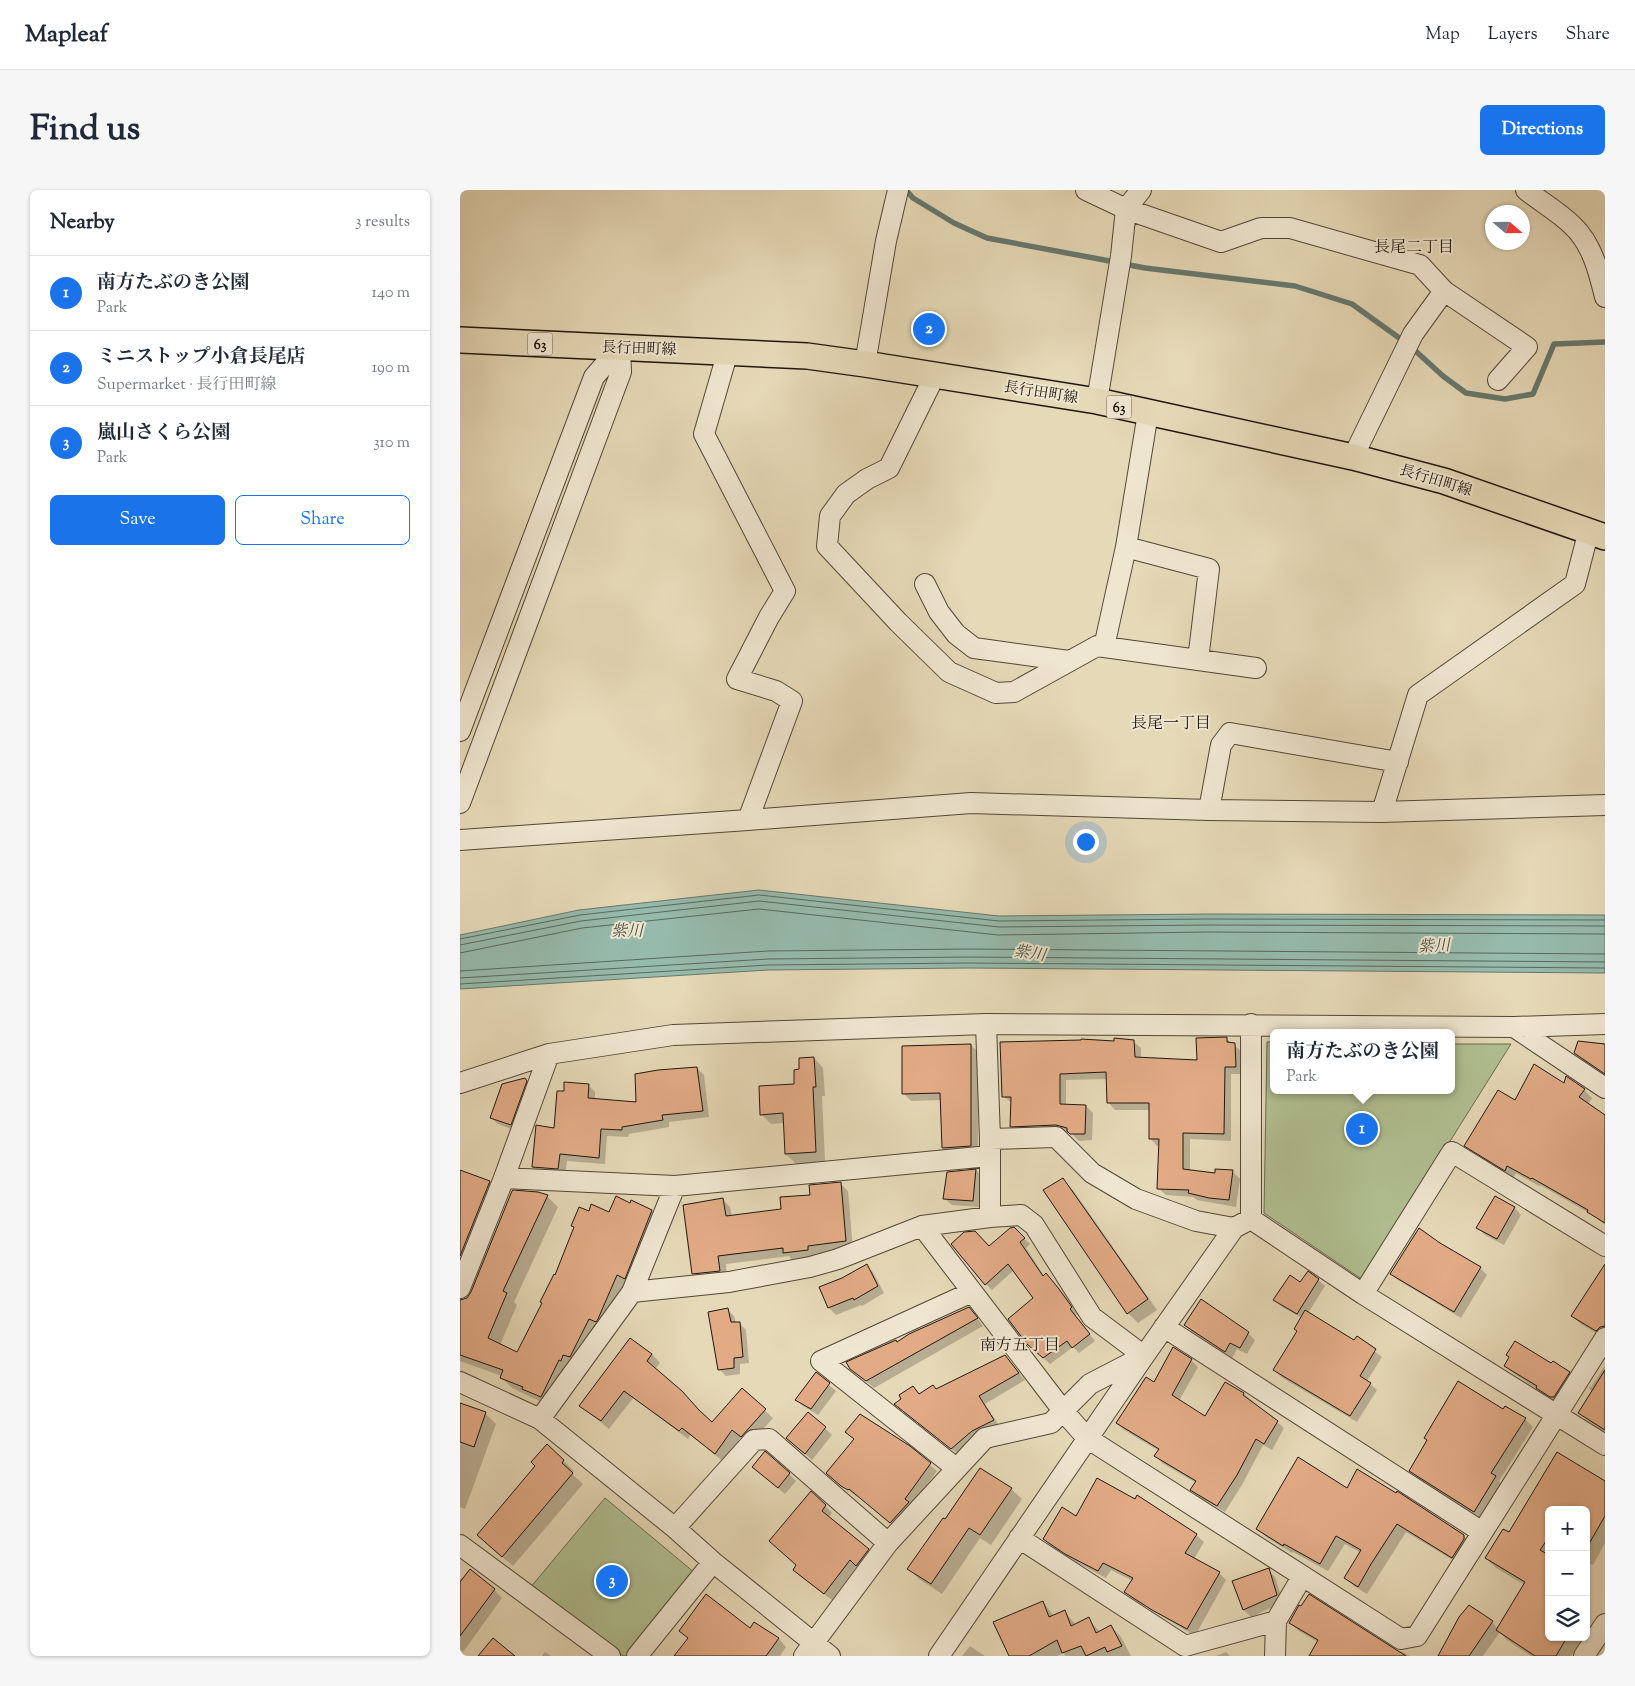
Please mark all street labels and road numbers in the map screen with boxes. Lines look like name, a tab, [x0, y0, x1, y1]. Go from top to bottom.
road number: 63	[528, 332, 552, 356]
street label: 長行田町線	[601, 338, 677, 361]
street label: 長行田町線	[1002, 377, 1079, 410]
road number: 63	[1106, 396, 1132, 418]
street label: 長行田町線	[1397, 460, 1475, 502]

